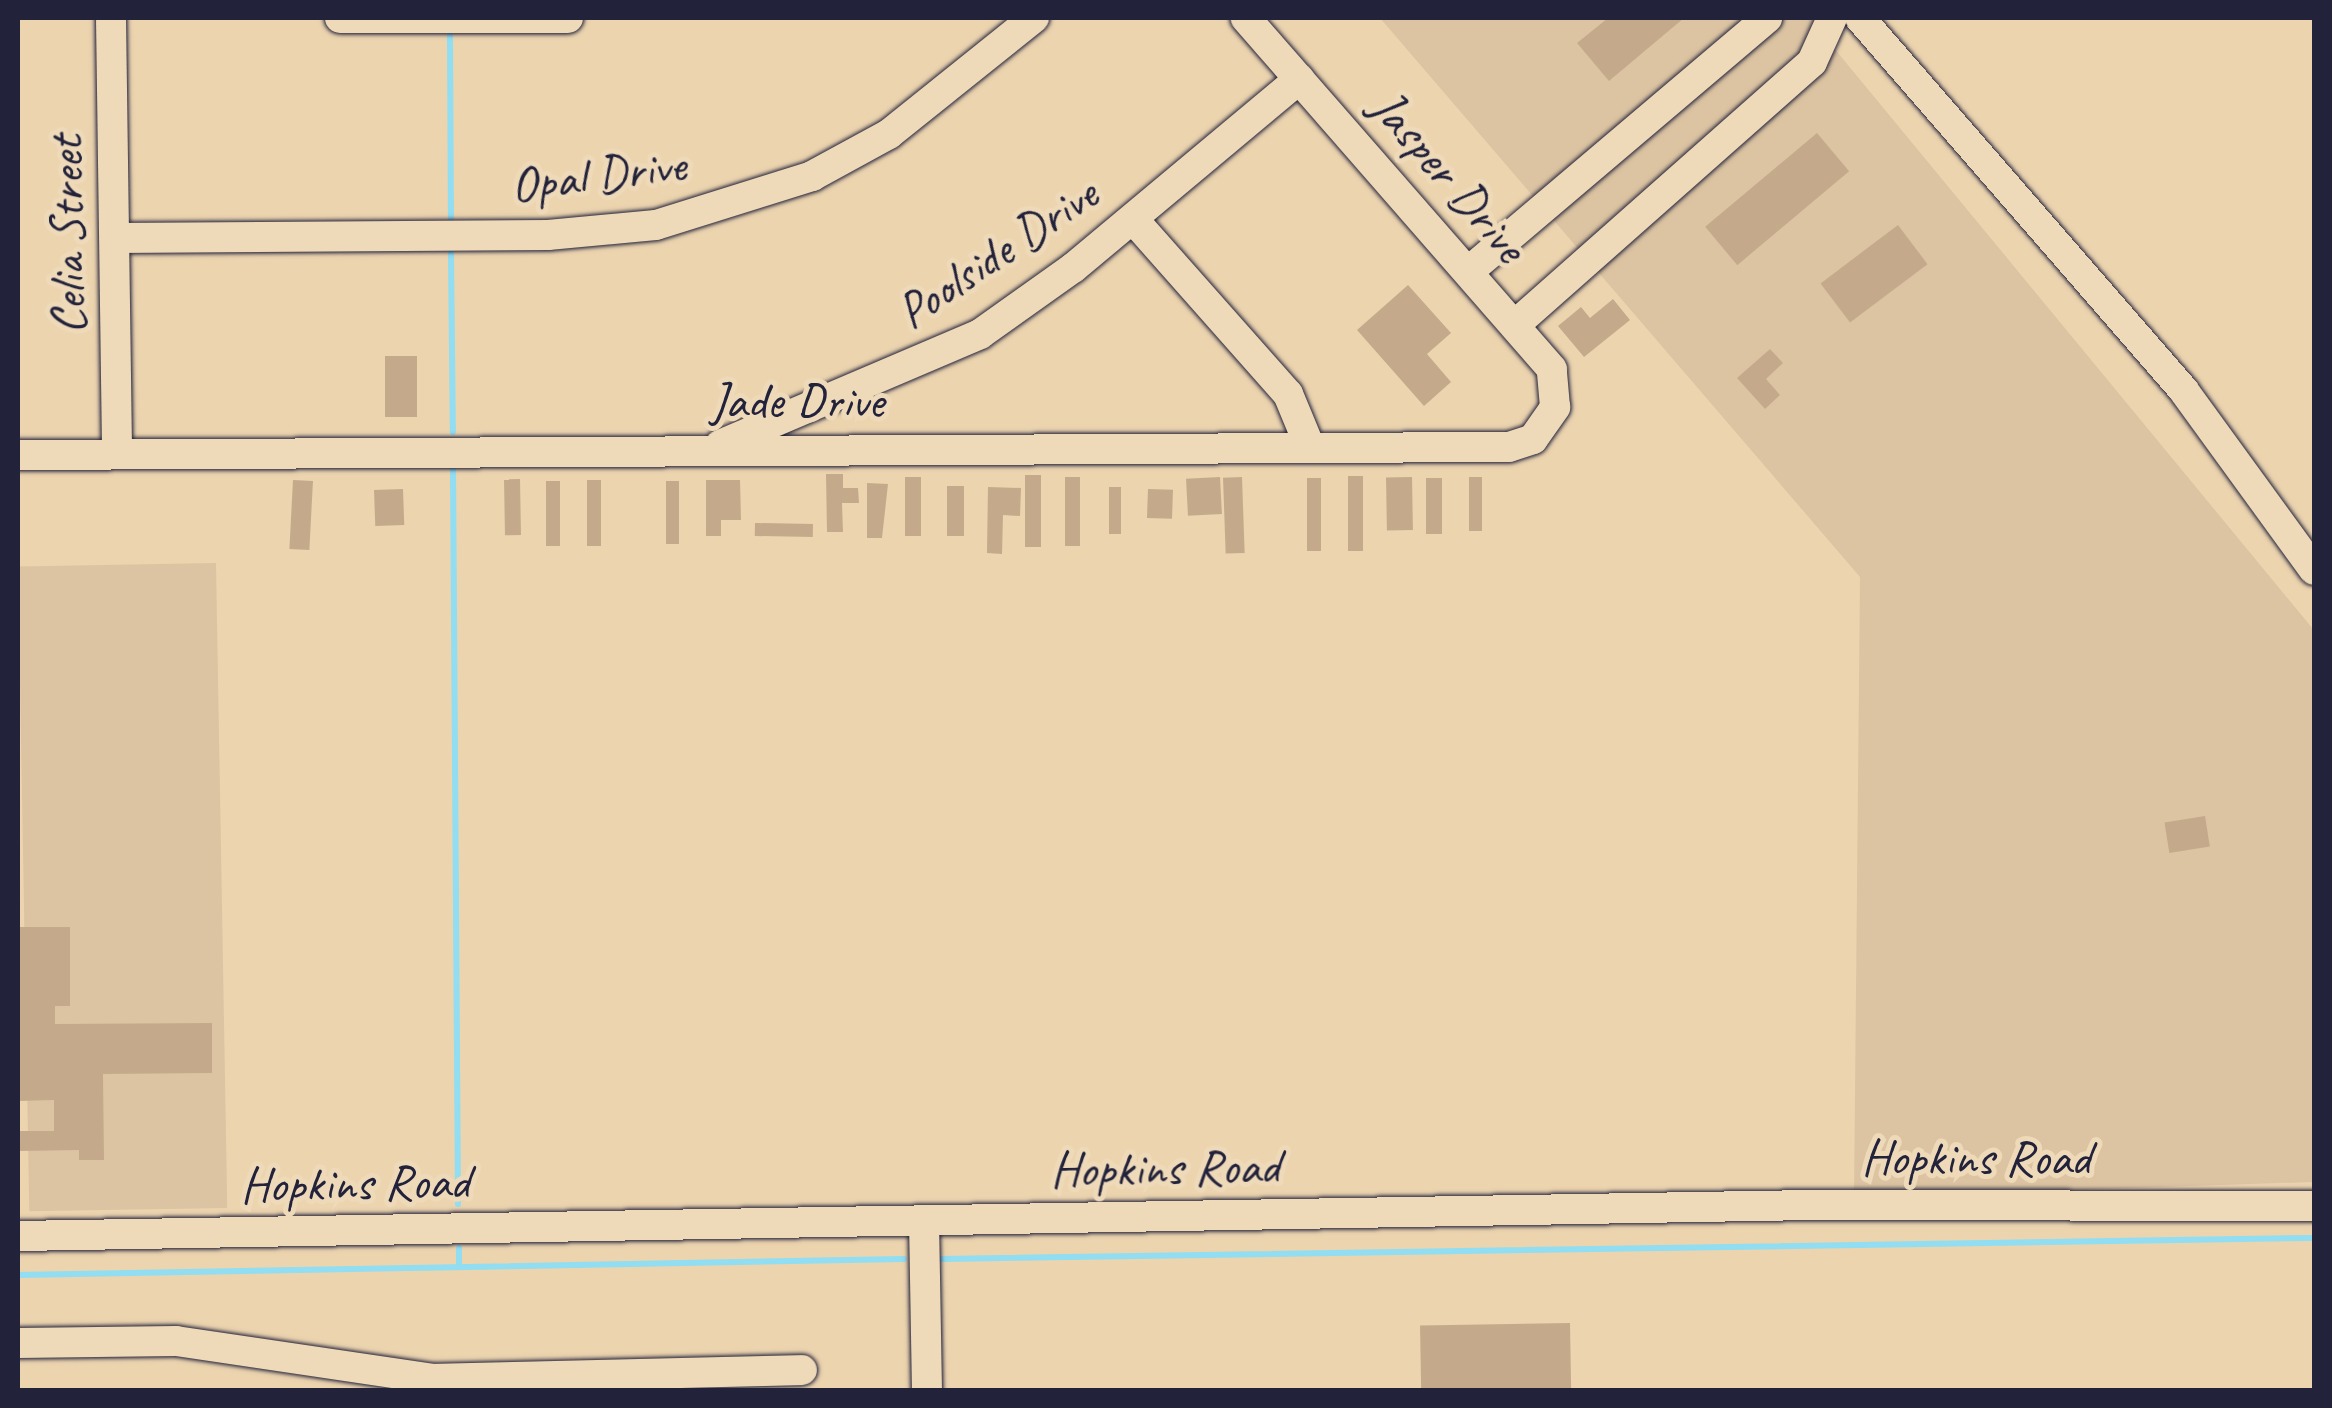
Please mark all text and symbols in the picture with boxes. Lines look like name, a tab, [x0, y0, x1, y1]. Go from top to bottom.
street label: Jasper Drive	[1358, 78, 1540, 274]
street label: Opal Drive	[507, 134, 689, 216]
street label: Celia Street	[35, 135, 99, 335]
street label: Poolside Drive	[885, 164, 1109, 342]
street label: Jade Drive	[710, 371, 884, 431]
street label: Hopkins Road	[1862, 1128, 2090, 1188]
street label: Hopkins Road	[1051, 1136, 1279, 1200]
street label: Hopkins Road	[241, 1151, 469, 1215]

